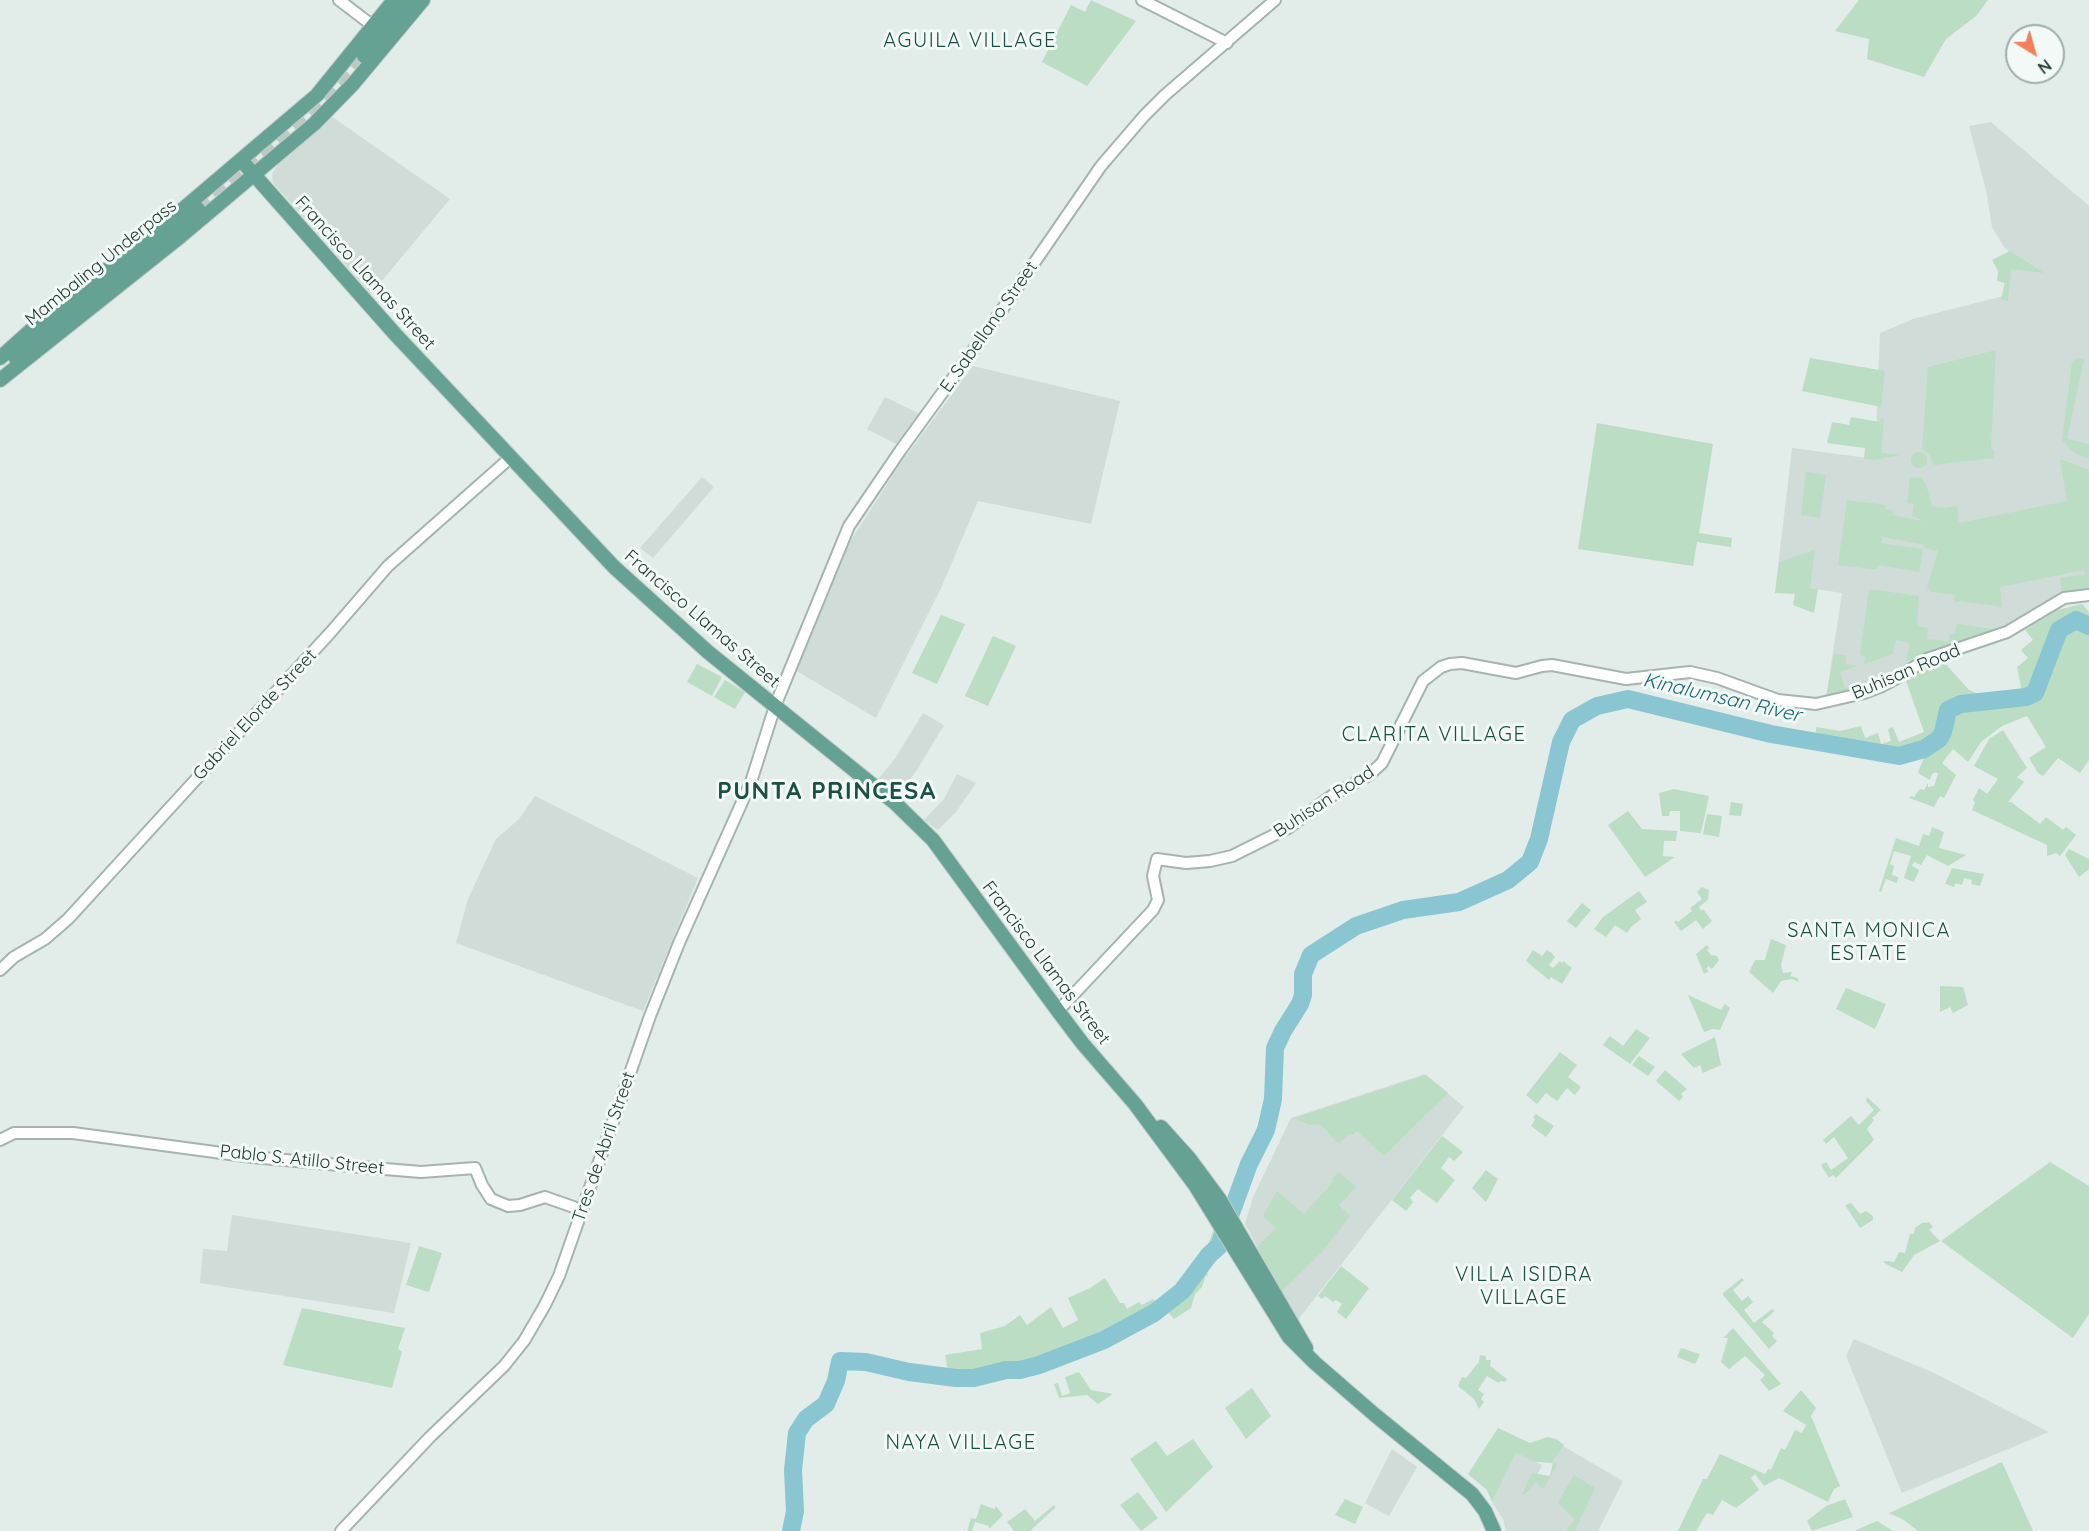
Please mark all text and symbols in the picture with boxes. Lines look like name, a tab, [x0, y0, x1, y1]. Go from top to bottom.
north arrow	[2005, 24, 2065, 84]
district label: AGUILA VILLAGE	[883, 29, 1057, 53]
text: N	[2034, 55, 2055, 78]
street label: Francisco Llamas Street	[290, 192, 440, 354]
street label: Mambaling Underpass	[21, 195, 181, 331]
street label: E. Sabellano Street	[936, 257, 1042, 397]
street label: Francisco Llamas Street	[620, 545, 784, 693]
street label: Buhisan Road	[1849, 639, 1963, 705]
street label: Gabriel Elorde Street	[189, 645, 321, 785]
water label: Kinalumsan River	[1641, 668, 1803, 728]
district label: CLARITA VILLAGE	[1342, 723, 1526, 747]
street label: Buhisan Road	[1270, 761, 1378, 843]
district label: PUNTA PRINCESA	[717, 778, 937, 806]
street label: Francisco Llamas Street	[977, 877, 1115, 1049]
district label: SANTA MONICA ESTATE	[1787, 919, 1951, 966]
street label: Tres de Abril Street	[568, 1069, 640, 1225]
street label: Pablo S. Atillo Street	[219, 1141, 385, 1179]
district label: VILLA ISIDRA VILLAGE	[1455, 1263, 1593, 1310]
district label: NAYA VILLAGE	[885, 1431, 1037, 1455]

